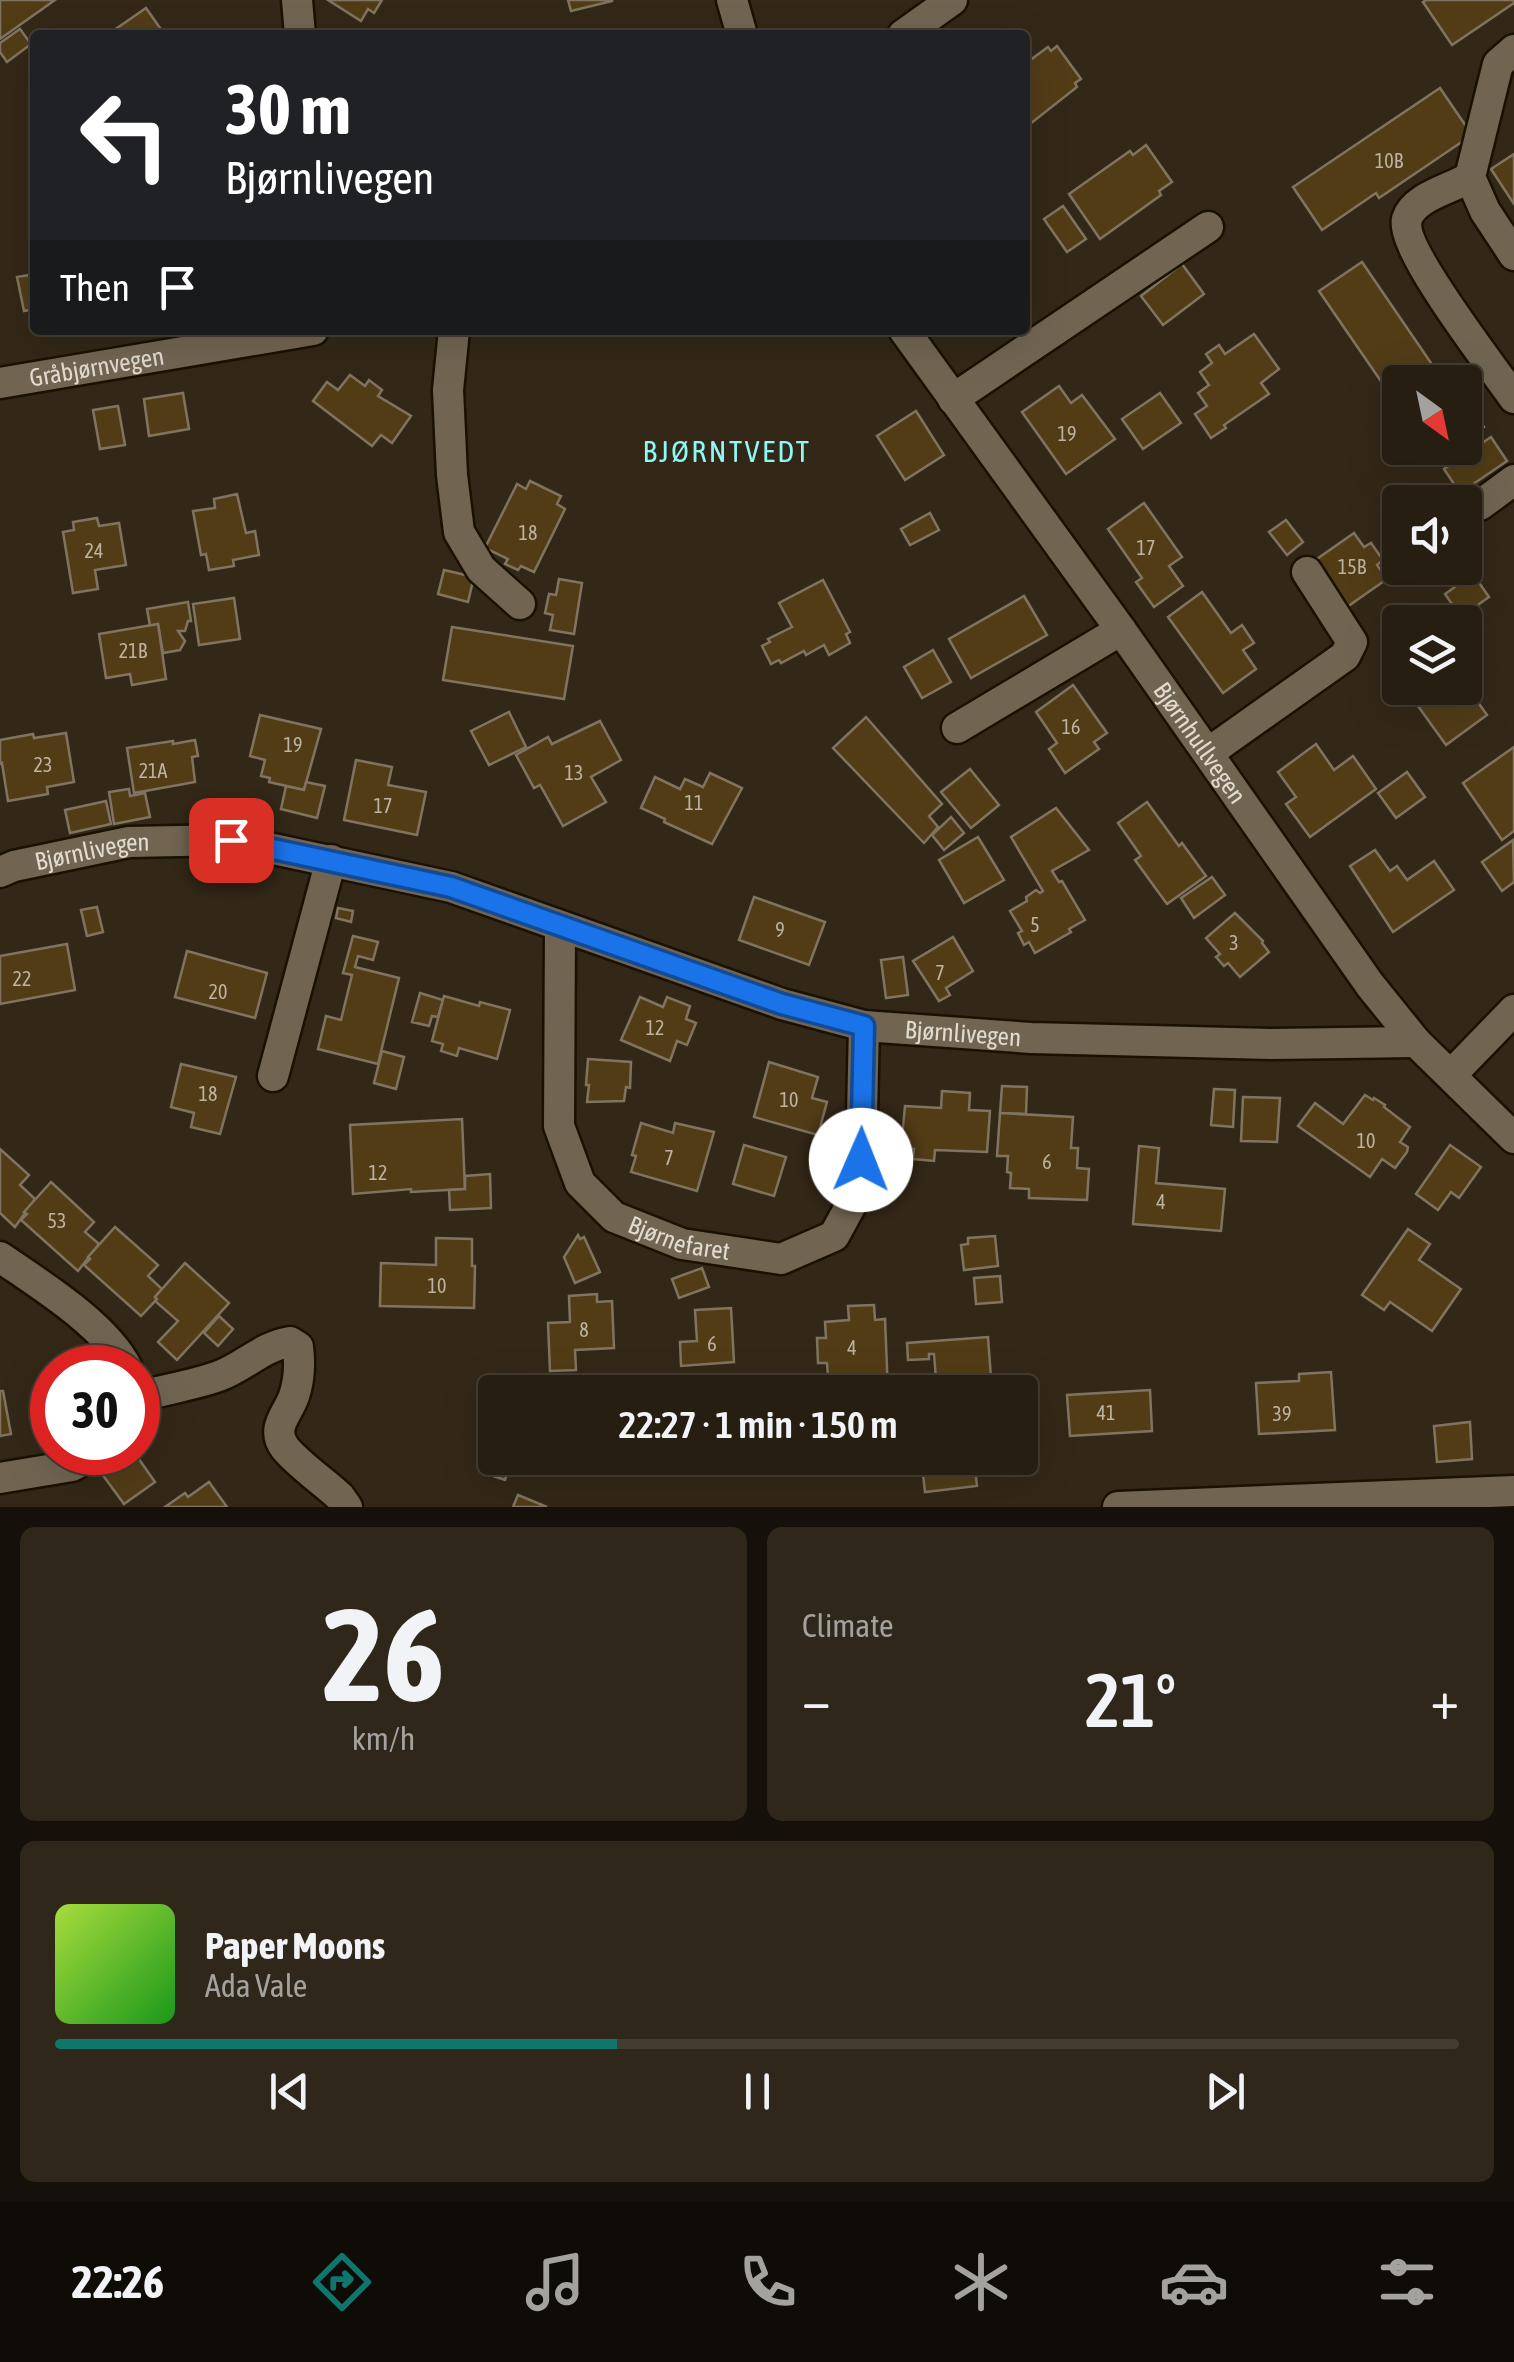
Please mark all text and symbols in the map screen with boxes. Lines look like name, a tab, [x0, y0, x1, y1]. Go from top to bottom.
text: 30 m	[225, 69, 351, 149]
icon: left	[60, 70, 190, 200]
house number: 10B	[1375, 149, 1404, 172]
text: Bjørnlivegen	[225, 152, 434, 204]
icon: arrive	[150, 260, 205, 315]
text: Then	[60, 266, 130, 309]
street label: Gråbjørnvegen	[27, 341, 166, 392]
north arrow	[1382, 365, 1482, 465]
map controls	[1382, 365, 1482, 705]
house number: 19	[1058, 422, 1076, 445]
district label: BJØRNTVEDT	[642, 434, 812, 468]
button: sound	[1382, 485, 1482, 585]
house number: 18	[519, 521, 537, 544]
house number: 17	[1137, 536, 1155, 559]
house number: 24	[85, 539, 103, 562]
house number: 15B	[1338, 555, 1367, 578]
button: layers	[1382, 605, 1482, 705]
house number: 21B	[119, 639, 148, 662]
street label: Bjørnhullvegen	[1148, 677, 1252, 809]
house number: 16	[1062, 715, 1080, 738]
house number: 19	[284, 733, 302, 756]
house number: 23	[34, 753, 52, 776]
house number: 21A	[139, 759, 167, 782]
house number: 13	[565, 761, 583, 784]
house number: 11	[685, 791, 703, 814]
house number: 17	[374, 794, 392, 817]
pin	[189, 798, 274, 883]
icon: arrive	[204, 813, 259, 868]
street label: Bjørnlivegen	[32, 828, 150, 875]
house number: 5	[1030, 913, 1040, 936]
house number: 9	[775, 918, 785, 941]
house number: 3	[1229, 931, 1239, 954]
house number: 7	[935, 961, 945, 984]
house number: 22	[13, 967, 31, 990]
house number: 20	[209, 980, 227, 1003]
street label: Bjørnlivegen	[904, 1015, 1022, 1051]
house number: 12	[646, 1016, 664, 1039]
house number: 18	[199, 1082, 217, 1105]
house number: 10	[780, 1088, 798, 1111]
position arrow	[809, 1108, 913, 1212]
house number: 10	[1357, 1129, 1375, 1152]
house number: 7	[664, 1146, 674, 1169]
house number: 6	[1042, 1150, 1052, 1173]
house number: 12	[369, 1161, 387, 1184]
house number: 4	[1156, 1190, 1166, 1213]
house number: 53	[48, 1209, 66, 1232]
street label: Bjørnefaret	[624, 1210, 732, 1265]
house number: 10	[428, 1274, 446, 1297]
house number: 8	[579, 1318, 589, 1341]
house number: 6	[707, 1332, 717, 1355]
house number: 4	[847, 1336, 857, 1359]
speed limit sign: 30	[30, 1345, 160, 1475]
house number: 41	[1097, 1401, 1115, 1424]
house number: 39	[1273, 1402, 1291, 1425]
text: 22:27 · 1 min · 150 m	[618, 1403, 898, 1446]
text: 26	[322, 1580, 445, 1729]
text: Climate	[802, 1607, 894, 1644]
text: 21°	[1085, 1657, 1176, 1743]
text: −	[802, 1668, 831, 1731]
text: +	[1430, 1668, 1459, 1731]
text: km/h	[352, 1720, 415, 1757]
text: Paper Moons	[205, 1924, 385, 1967]
text: Ada Vale	[205, 1967, 307, 2004]
icon: previous	[262, 2064, 317, 2119]
icon: pause	[730, 2064, 785, 2119]
icon: next	[1198, 2064, 1253, 2119]
icon: directions	[307, 2247, 377, 2317]
icon: music	[520, 2247, 590, 2317]
icon: phone	[733, 2247, 803, 2317]
icon: climate	[946, 2247, 1016, 2317]
icon: car	[1159, 2247, 1229, 2317]
icon: filters	[1372, 2247, 1442, 2317]
text: 22:26	[72, 2256, 164, 2308]

